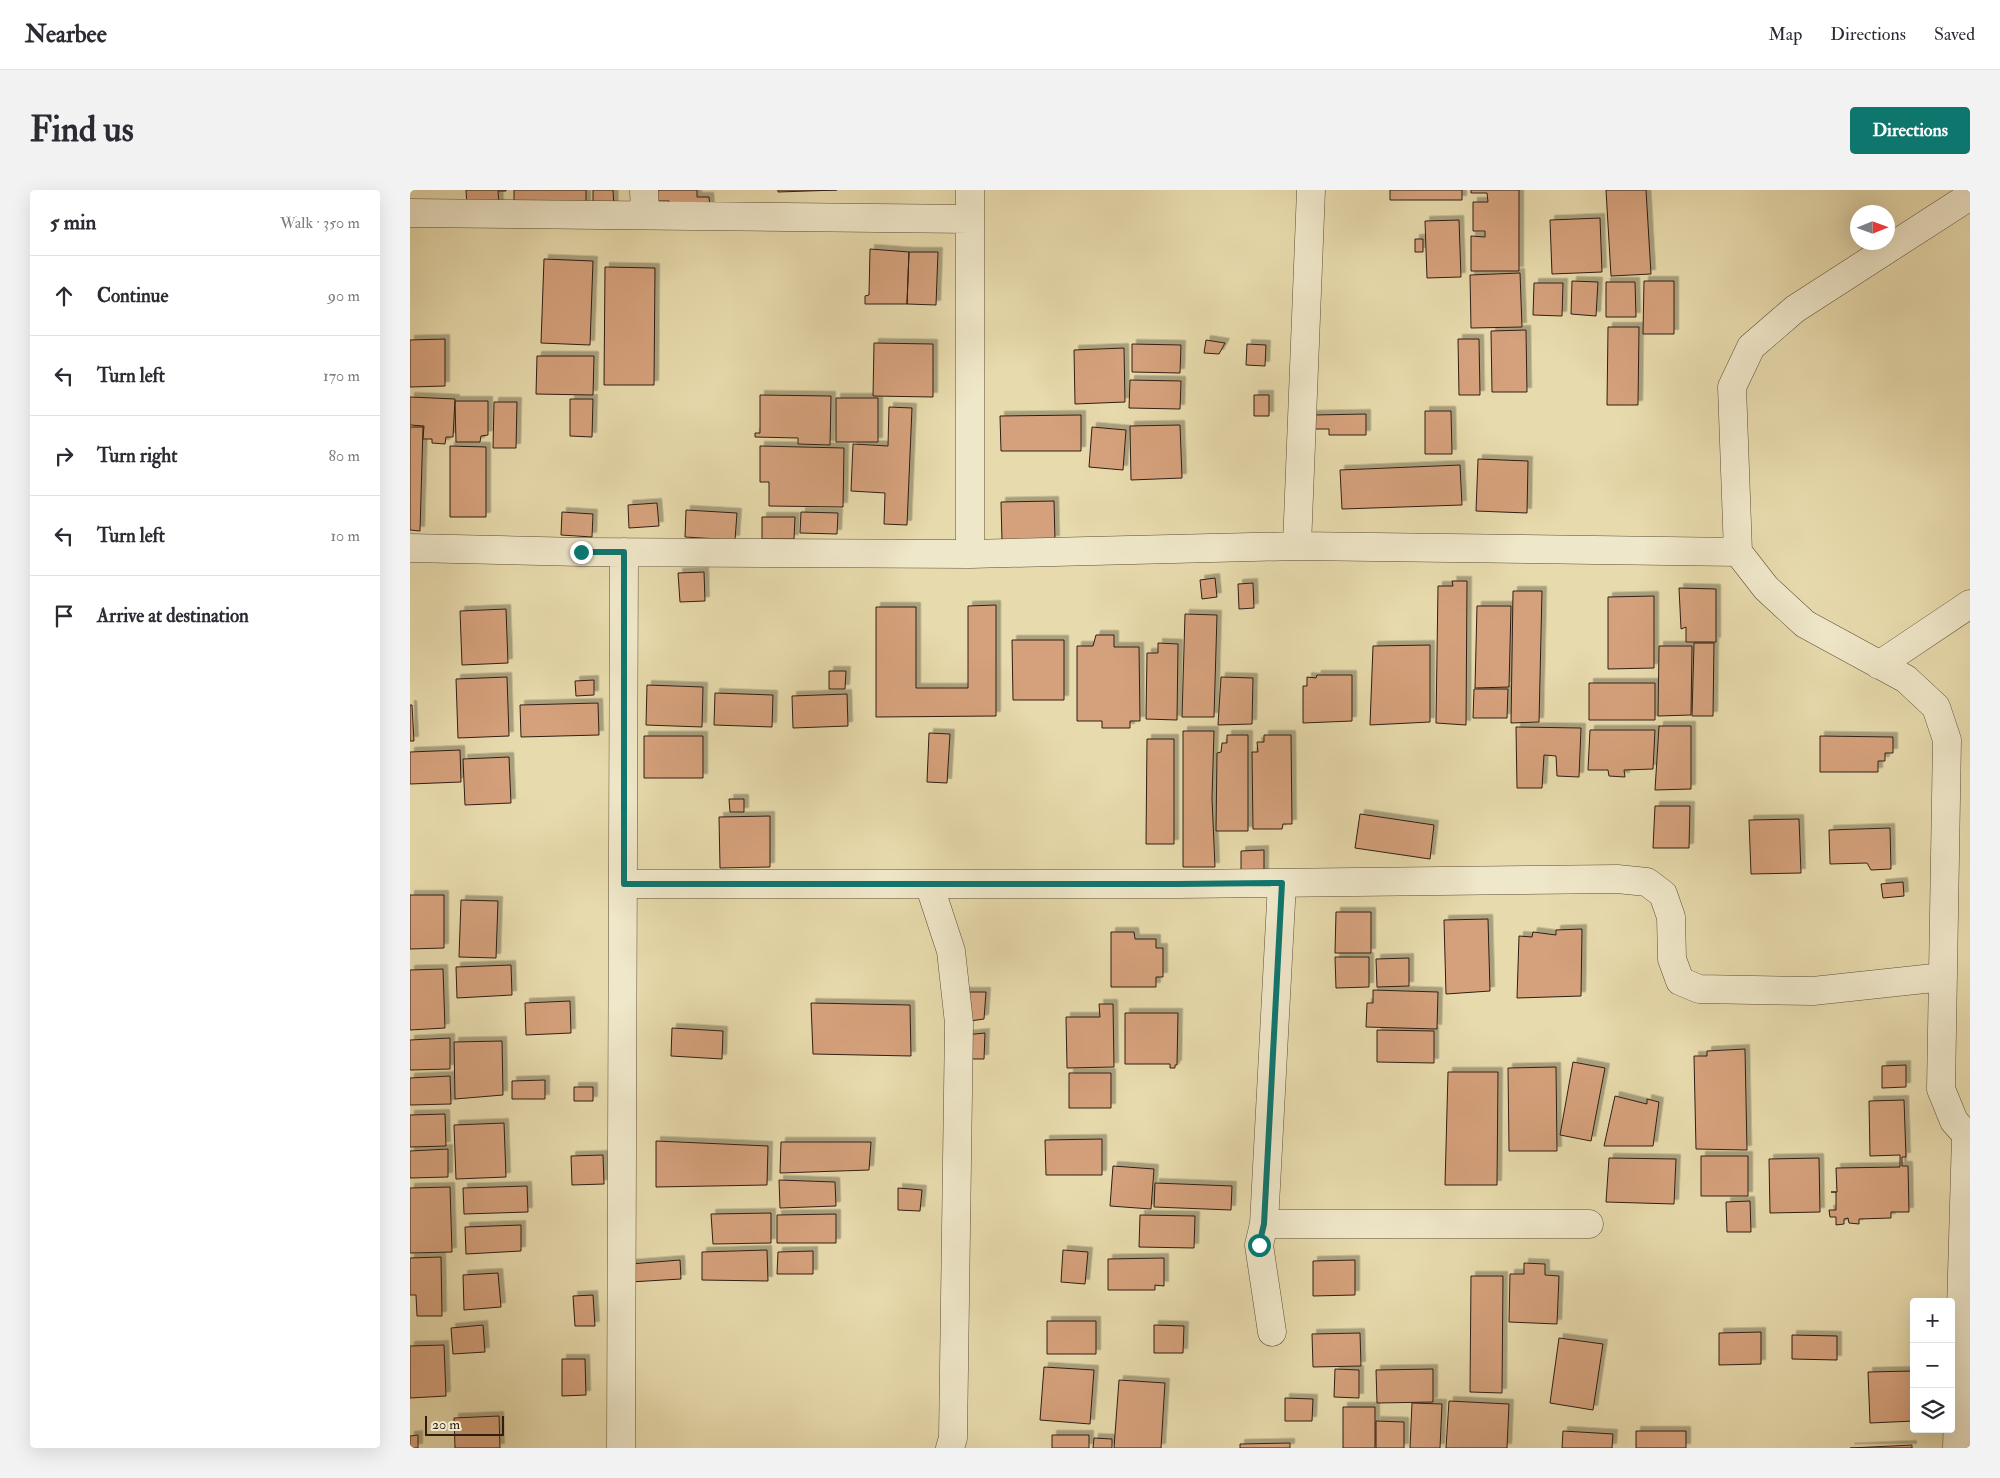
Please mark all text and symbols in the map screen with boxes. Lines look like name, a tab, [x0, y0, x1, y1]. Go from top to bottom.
text: Nearbee	[25, 19, 107, 50]
text: Map	[1769, 23, 1802, 46]
text: Directions	[1830, 23, 1906, 46]
text: Saved	[1934, 23, 1975, 46]
button: Directions	[1850, 107, 1970, 154]
text: Find us	[30, 108, 134, 152]
north arrow	[1850, 205, 1895, 250]
text: 5 min	[50, 209, 96, 236]
text: Walk · 350 m	[280, 213, 360, 233]
icon: ahead	[50, 282, 78, 310]
text: Continue	[97, 284, 168, 308]
text: 90 m	[328, 286, 360, 306]
icon: left	[50, 362, 78, 390]
text: Turn left	[97, 364, 165, 388]
text: 170 m	[323, 366, 360, 386]
icon: right	[50, 442, 78, 470]
text: Turn right	[97, 444, 177, 468]
text: 80 m	[329, 446, 360, 466]
icon: left	[50, 522, 78, 550]
text: Turn left	[97, 524, 165, 548]
text: 10 m	[330, 526, 360, 546]
route end	[570, 541, 593, 564]
icon: arrive	[50, 602, 78, 630]
text: Arrive at destination	[97, 604, 249, 628]
route start	[1248, 1234, 1271, 1257]
map controls	[1910, 1298, 1955, 1433]
button: +	[1910, 1298, 1955, 1343]
button: −	[1910, 1343, 1955, 1388]
button: layers	[1910, 1388, 1955, 1433]
scale bar	[425, 1413, 504, 1436]
text: 20 m	[432, 1416, 460, 1433]

